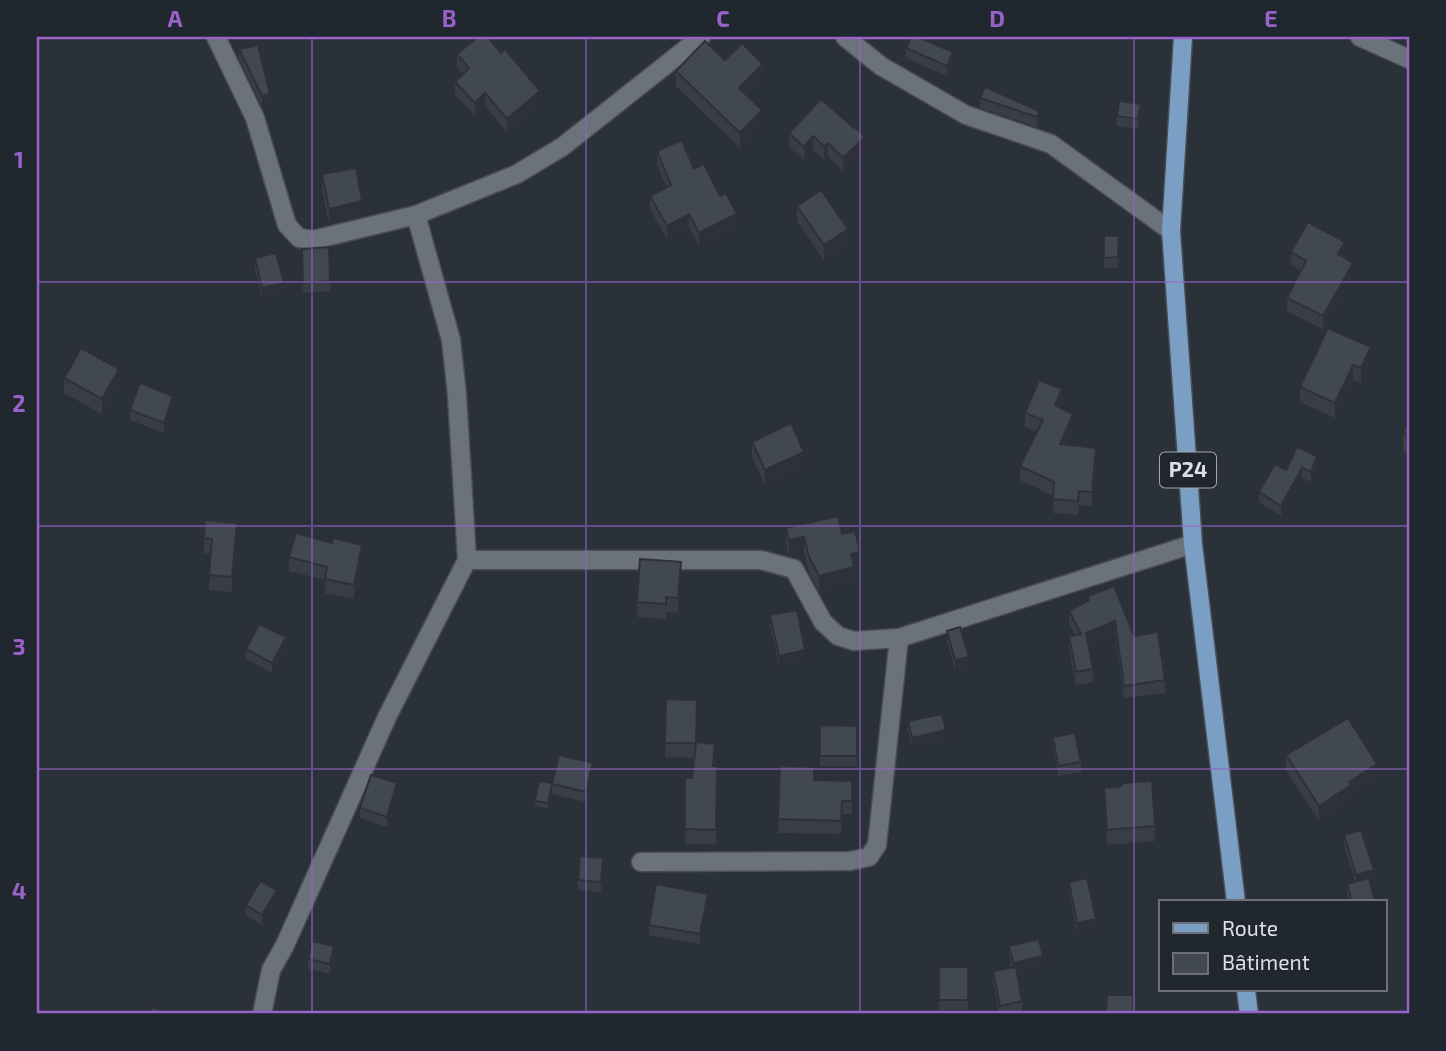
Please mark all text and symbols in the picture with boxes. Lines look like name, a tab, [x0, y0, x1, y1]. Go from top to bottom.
text: A	[167, 4, 183, 32]
text: B	[442, 4, 456, 32]
text: C	[716, 4, 730, 32]
text: D	[989, 4, 1005, 32]
text: E	[1264, 4, 1278, 32]
text: 1	[14, 145, 24, 173]
text: 2	[12, 389, 26, 417]
road number: P24	[1160, 452, 1216, 488]
text: 3	[12, 632, 26, 660]
text: 4	[12, 876, 26, 904]
legend	[1159, 900, 1386, 992]
text: Route	[1222, 915, 1278, 940]
text: Bâtiment	[1222, 949, 1310, 974]

